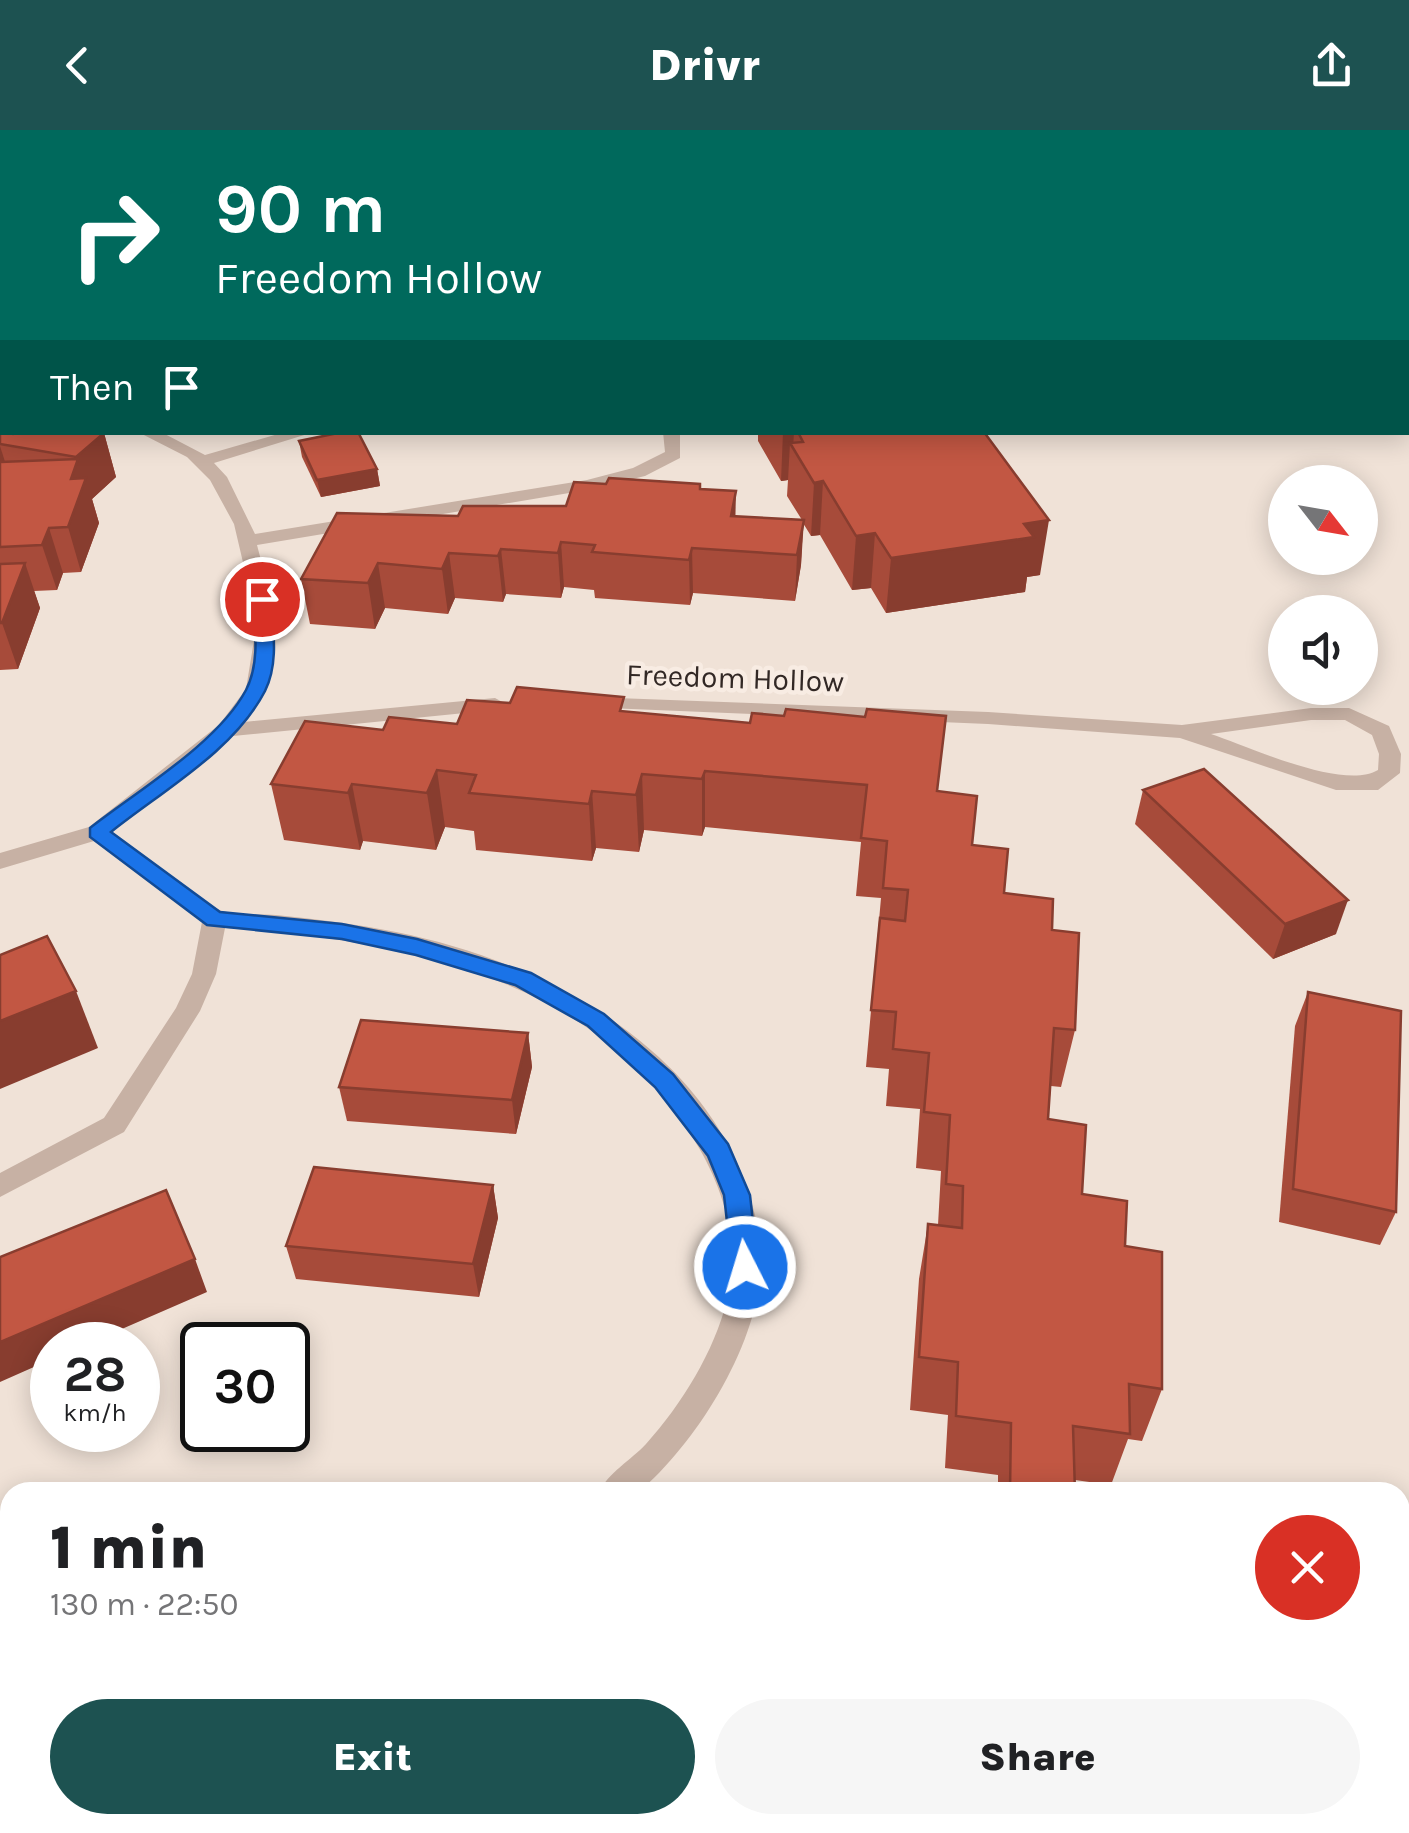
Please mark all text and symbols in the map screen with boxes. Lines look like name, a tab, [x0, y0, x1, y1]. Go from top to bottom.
icon: back	[50, 38, 105, 93]
icon: share	[1304, 38, 1359, 93]
text: Drivr	[649, 39, 760, 91]
text: 90 m	[215, 168, 386, 250]
icon: right	[50, 170, 180, 300]
text: Freedom Hollow	[215, 252, 542, 304]
icon: arrive	[154, 360, 209, 415]
text: Then	[50, 365, 134, 410]
north arrow	[1268, 465, 1378, 575]
map controls	[1268, 465, 1378, 705]
pin	[220, 557, 305, 642]
icon: arrive	[235, 572, 290, 627]
button: sound	[1268, 595, 1378, 705]
street label: Freedom Hollow	[625, 656, 845, 700]
position arrow	[693, 1215, 797, 1319]
speed limit sign: 30	[180, 1322, 310, 1452]
text: 28	[64, 1345, 126, 1404]
text: km/h	[63, 1398, 127, 1427]
text: 1 min	[50, 1513, 207, 1583]
button: close	[1255, 1515, 1360, 1620]
text: 130 m · 22:50	[50, 1586, 238, 1623]
button: Exit	[50, 1699, 695, 1814]
button: Share	[715, 1699, 1360, 1814]

